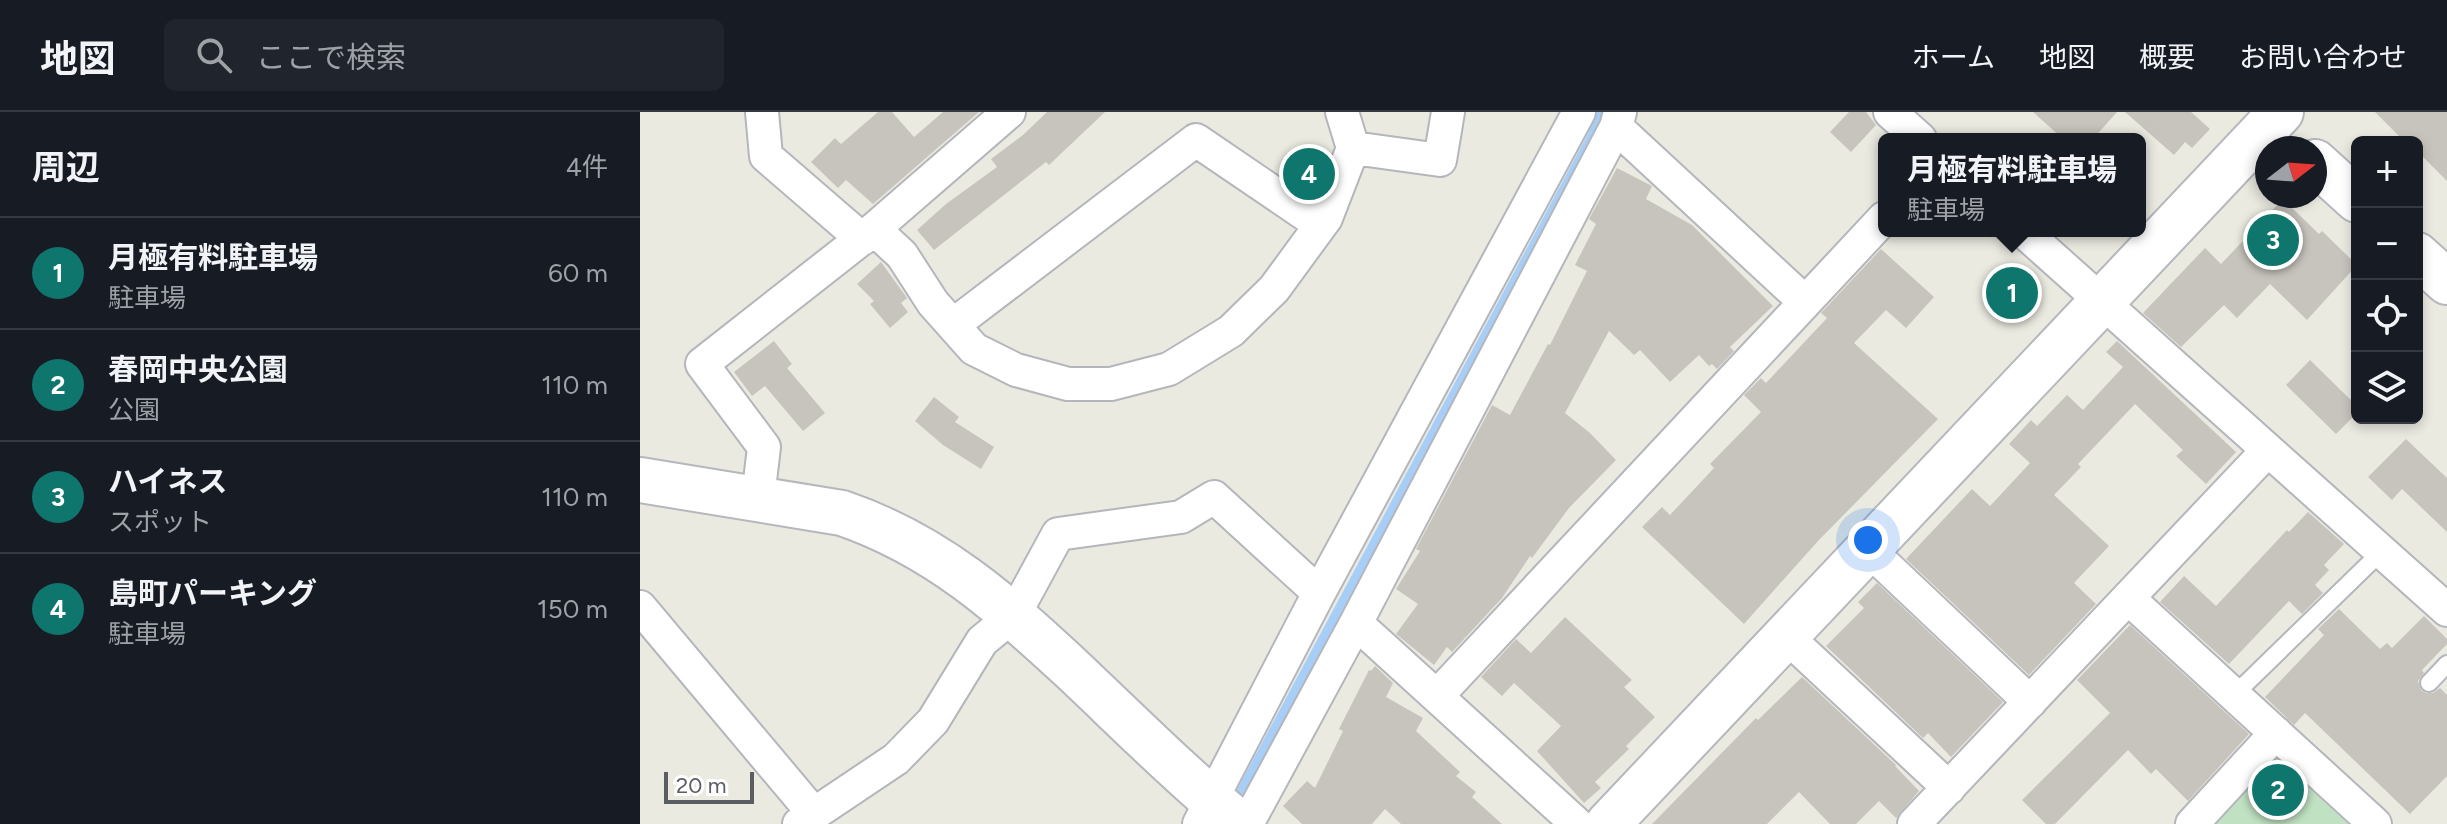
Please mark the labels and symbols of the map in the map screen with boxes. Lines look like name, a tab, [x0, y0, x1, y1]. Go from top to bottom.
north arrow	[2255, 136, 2327, 208]
pin: 4	[1283, 144, 1335, 204]
pin: 3	[2247, 210, 2299, 270]
pin: 1	[1986, 263, 2038, 323]
your location	[1848, 520, 1888, 560]
pin: 2	[2252, 760, 2304, 820]
scale bar	[664, 768, 754, 804]

